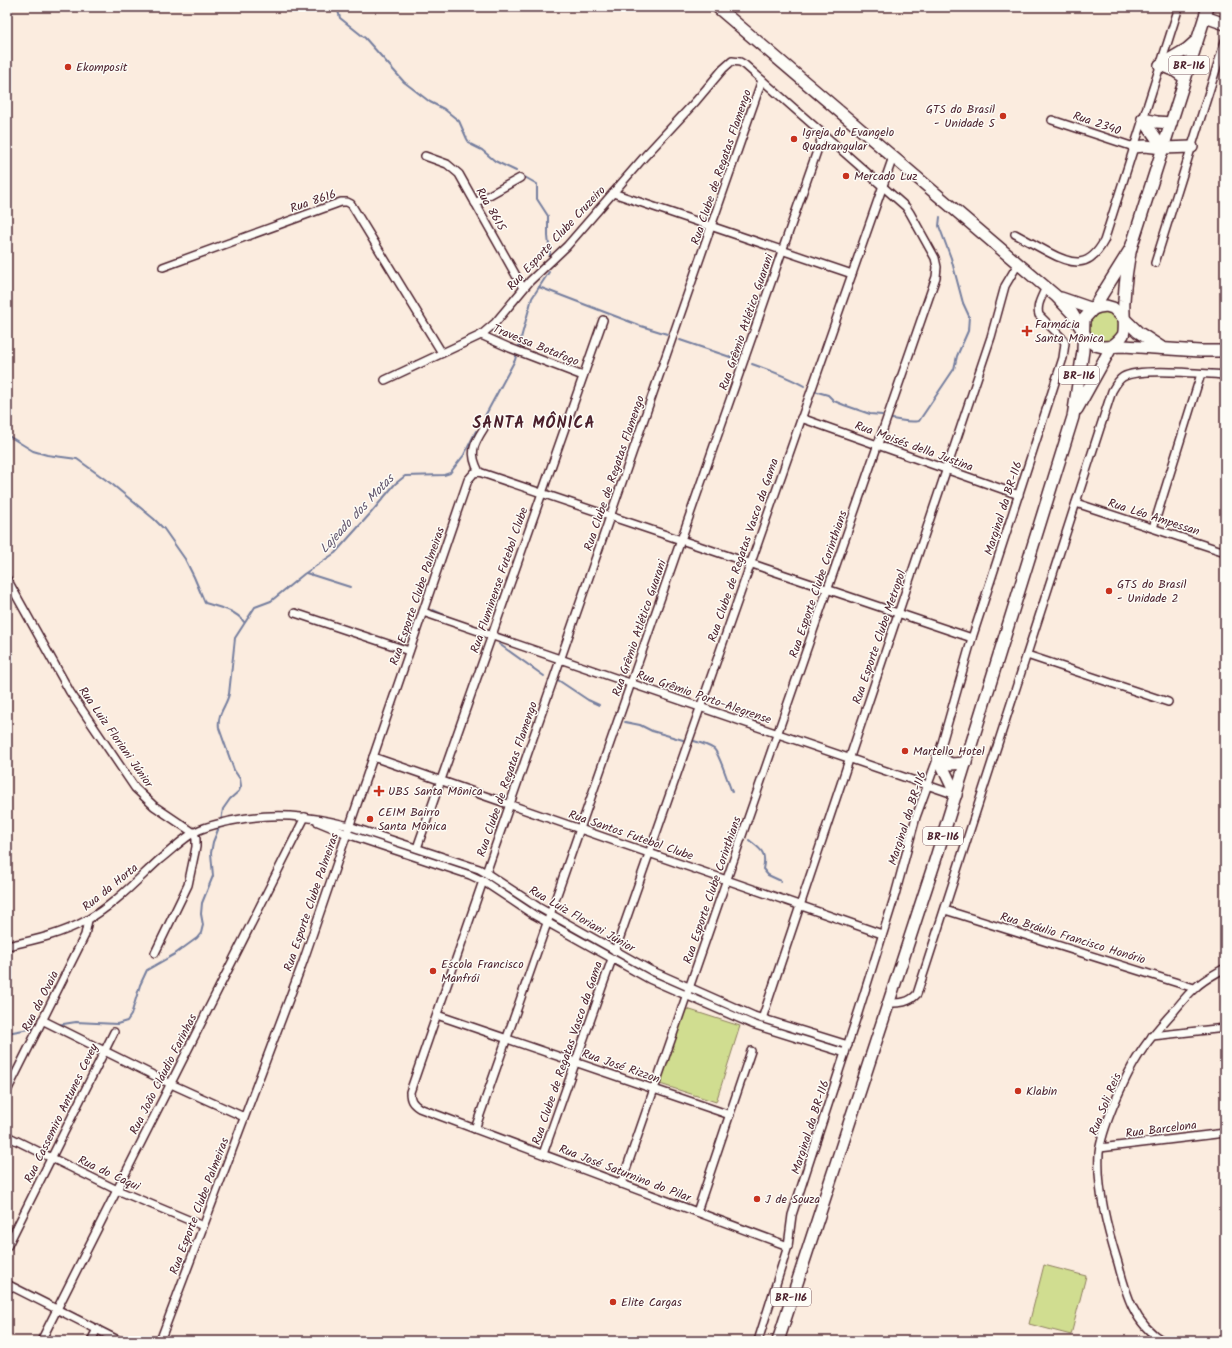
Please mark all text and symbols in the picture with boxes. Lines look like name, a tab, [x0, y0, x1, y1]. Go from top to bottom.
road number: BR-116	[1169, 56, 1209, 74]
place label: Ekomposit	[76, 58, 128, 77]
marker: Ekomposit	[63, 62, 73, 72]
street label: Rua Clube de Regatas Flamengo	[686, 87, 757, 247]
place label: GTS do Brasil - Unidade 5	[926, 100, 997, 133]
street label: Rua 2340	[1070, 106, 1123, 141]
marker: GTS do Brasil - Unidade 5	[998, 111, 1008, 121]
place label: Igreja do Evangelo Quadrangular	[802, 123, 894, 156]
marker: Igreja do Evangelo Quadrangular	[789, 134, 799, 144]
place label: Mercado Luz	[854, 167, 918, 186]
marker: Mercado Luz	[841, 171, 851, 181]
street label: Rua Esporte Clube Cruzeiro	[502, 182, 610, 295]
street label: Rua 8615	[471, 184, 511, 236]
street label: Rua 8616	[288, 185, 339, 218]
street label: Rua Grêmio Atlético Guarani	[714, 250, 779, 393]
place label: Farmácia Santa Mônica	[1035, 315, 1104, 348]
street label: Travessa Botafogo	[490, 319, 582, 371]
marker: Farmácia Santa Mônica	[1022, 326, 1032, 336]
road number: BR-116	[1059, 366, 1099, 384]
street label: Rua Clube de Regatas Flamengo	[579, 393, 650, 553]
district label: SANTA MÔNICA	[473, 411, 595, 436]
street label: Rua Moisés della Justina	[852, 416, 976, 477]
street label: Rua Clube de Regatas Vasco da Gama	[703, 455, 784, 645]
street label: Marginal da BR-116	[979, 459, 1028, 558]
water label: Lajeado dos Motas	[315, 469, 401, 558]
street label: Rua Léo Ampessan	[1105, 494, 1202, 541]
street label: Rua Fluminense Futebol Clube	[466, 504, 534, 656]
street label: Rua Esporte Clube Corinthians	[784, 508, 853, 660]
street label: Rua Esporte Clube Palmeiras	[385, 524, 450, 668]
street label: Rua Grêmio Atlético Guarani	[607, 556, 672, 699]
street label: Rua Esporte Clube Metropol	[848, 567, 911, 707]
place label: GTS do Brasil - Unidade 2	[1117, 575, 1186, 608]
marker: GTS do Brasil - Unidade 2	[1104, 586, 1114, 596]
street label: Rua Grêmio Porto-Alegrense	[634, 665, 774, 730]
street label: Rua Luiz Floriani Júnior	[73, 683, 158, 793]
street label: Rua Clube de Regatas Flamengo	[472, 699, 543, 859]
place label: Martello Hotel	[913, 742, 985, 761]
marker: Martello Hotel	[900, 746, 910, 756]
street label: Marginal da BR-116	[883, 769, 932, 868]
place label: UBS Santa Mônica	[388, 782, 483, 801]
marker: UBS Santa Mônica	[373, 785, 385, 797]
place label: CEIM Bairro Santa Mônica	[378, 803, 447, 836]
street label: Rua Santos Futebol Clube	[566, 805, 696, 866]
marker: CEIM Bairro Santa Mônica	[365, 814, 375, 824]
street label: Rua Esporte Clube Corinthians	[678, 814, 747, 966]
road number: BR-116	[923, 827, 963, 845]
street label: Rua Esporte Clube Palmeiras	[279, 830, 344, 974]
street label: Rua da Horta	[78, 859, 143, 916]
street label: Rua Luiz Floriani Júnior	[525, 881, 639, 958]
street label: Rua Bráulio Francisco Honório	[998, 907, 1148, 970]
place label: Escola Francisco Manfrói	[441, 955, 524, 988]
street label: Rua Clube de Regatas Vasco da Gama	[527, 958, 608, 1148]
marker: Escola Francisco Manfrói	[428, 966, 438, 976]
street label: Rua da Ovaia	[17, 967, 64, 1035]
street label: Rua João Cláudio Farinhas	[125, 1011, 202, 1138]
street label: Rua Cassemiro Antunes Cevey	[19, 1040, 104, 1186]
street label: Rua José Rizzon	[579, 1044, 663, 1089]
street label: Rua Soli Reis	[1084, 1070, 1127, 1138]
street label: Marginal da BR-116	[786, 1078, 835, 1177]
place label: Klabin	[1026, 1082, 1057, 1101]
marker: Klabin	[1013, 1086, 1023, 1096]
street label: Rua Barcelona	[1124, 1116, 1198, 1143]
street label: Rua Esporte Clube Palmeiras	[165, 1135, 234, 1277]
street label: Rua José Saturnino do Pilar	[556, 1140, 694, 1208]
street label: Rua do Caqui	[75, 1151, 144, 1197]
place label: J de Souza	[765, 1190, 820, 1209]
marker: J de Souza	[752, 1194, 762, 1204]
road number: BR-116	[771, 1288, 811, 1306]
place label: Elite Cargas	[621, 1293, 682, 1312]
marker: Elite Cargas	[608, 1297, 618, 1307]

